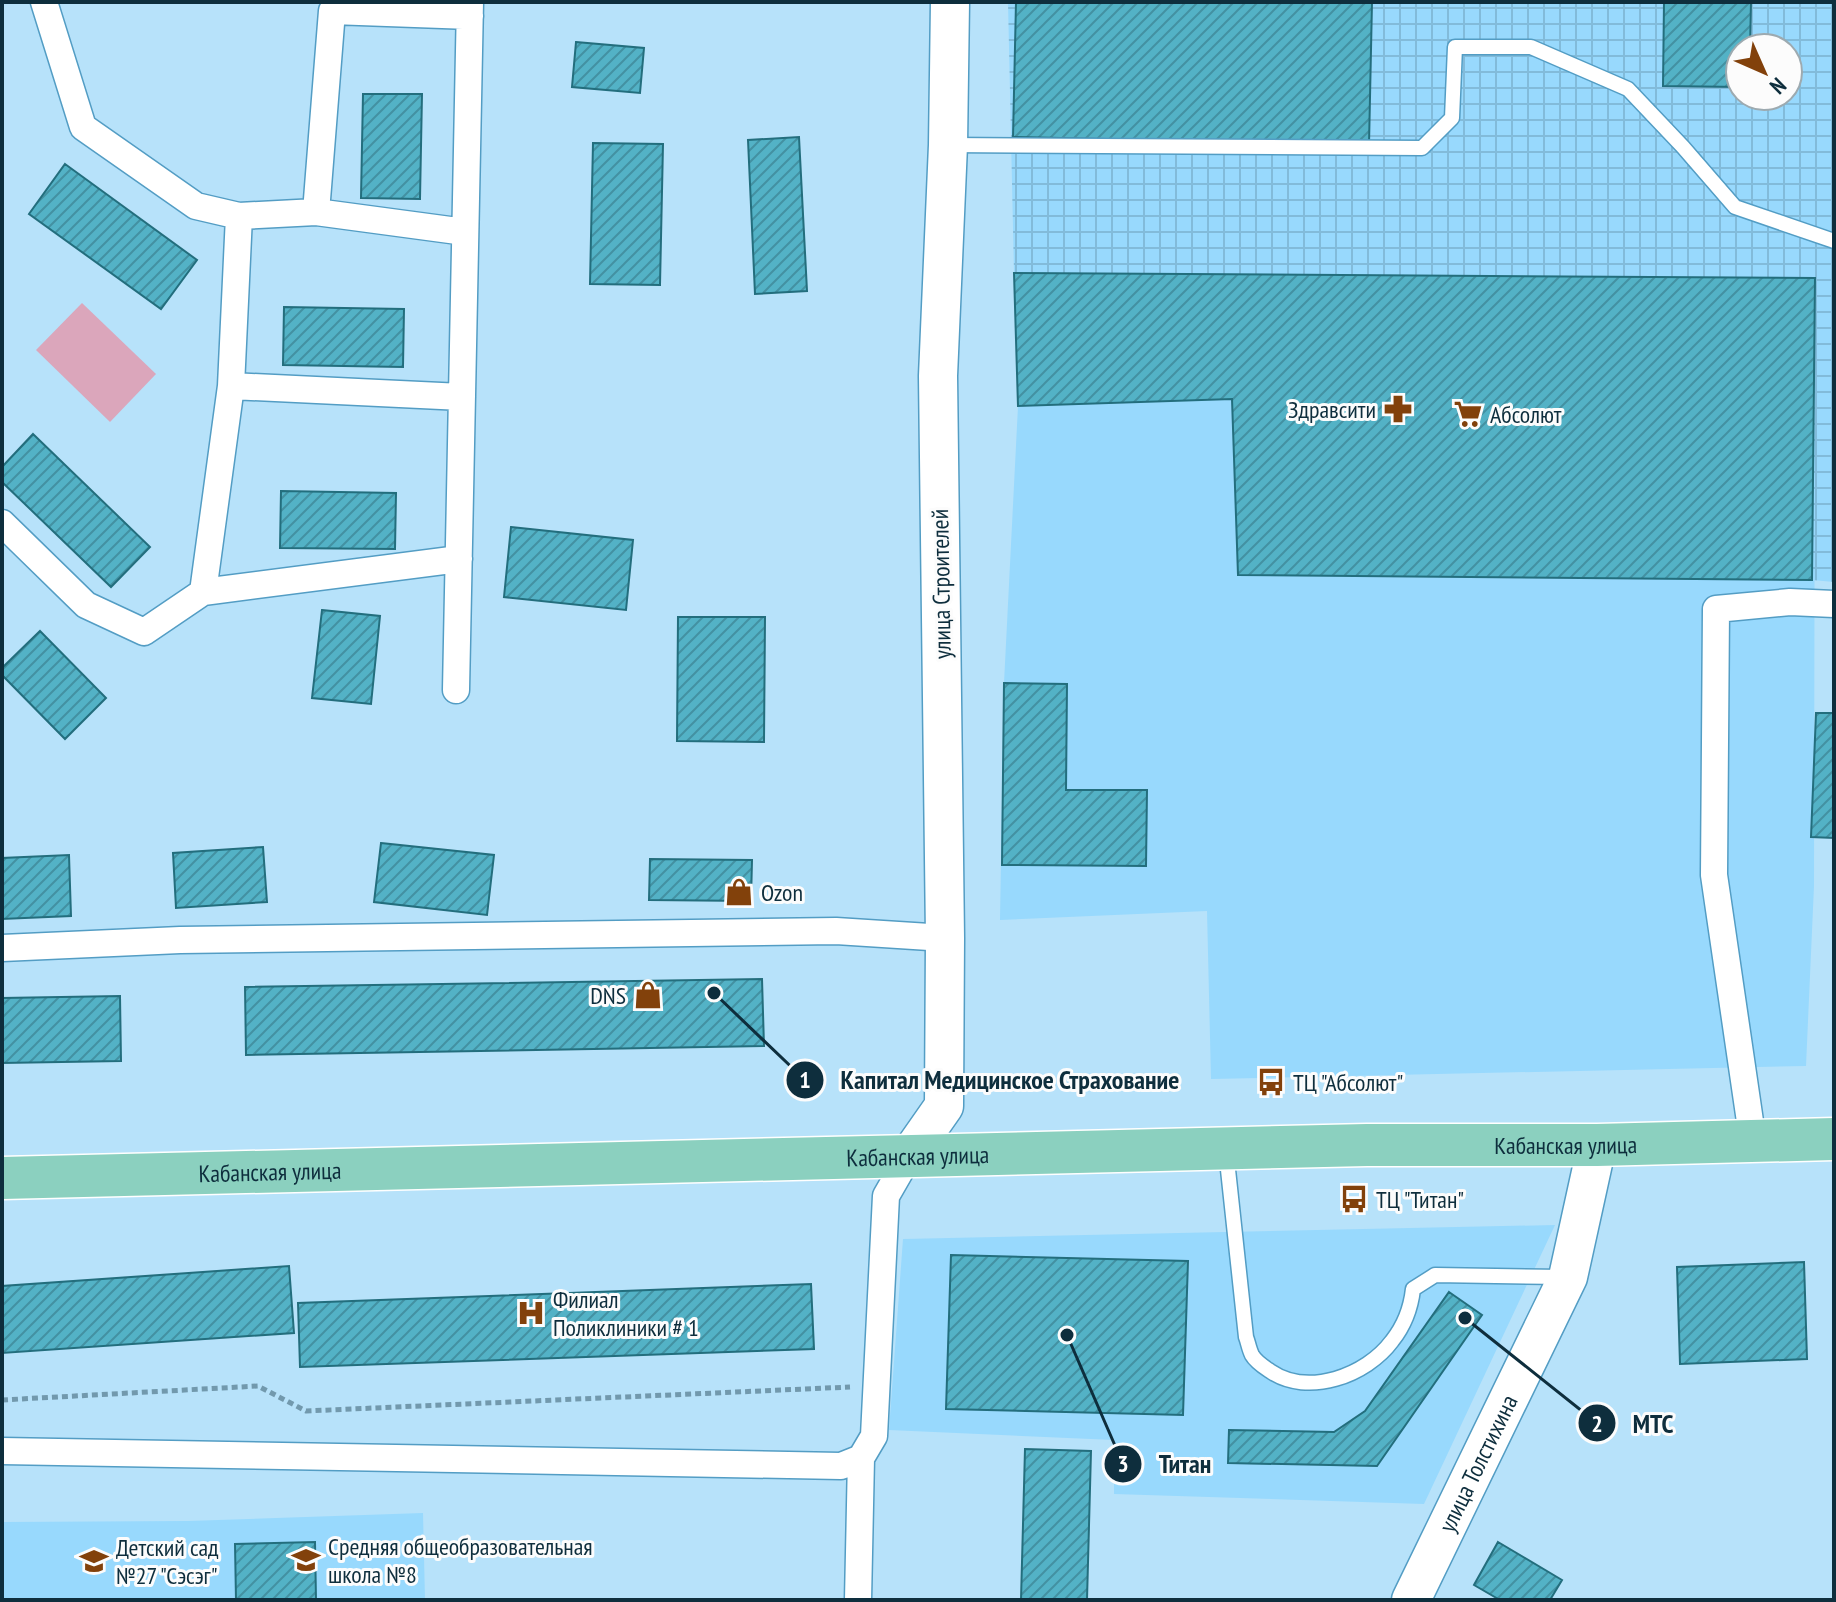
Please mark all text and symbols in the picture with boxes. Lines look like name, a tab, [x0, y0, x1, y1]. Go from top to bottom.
north arrow	[1724, 32, 1804, 112]
text: N	[1764, 72, 1792, 100]
place label: Здравсити	[1288, 394, 1376, 425]
pharmacy icon: Здравсити	[1383, 394, 1413, 424]
supermarket icon: Абсолют	[1453, 399, 1483, 429]
place label: Абсолют	[1490, 399, 1562, 430]
street label: улица Строителей	[924, 509, 958, 659]
shop icon: Ozon	[724, 877, 754, 907]
place label: Ozon	[761, 877, 803, 908]
place label: DNS	[590, 980, 626, 1011]
shop icon: DNS	[633, 980, 663, 1010]
callout: Капитал Медицинское Страхование	[785, 1055, 1196, 1105]
text: Капитал Медицинское Страхование	[841, 1063, 1179, 1096]
text: 1	[799, 1064, 811, 1095]
bus stop icon: ТЦ "Абсолют"	[1256, 1067, 1286, 1097]
place label: ТЦ "Абсолют"	[1293, 1067, 1403, 1098]
street label: Кабанская улица	[1494, 1128, 1637, 1161]
street label: Кабанская улица	[846, 1139, 990, 1173]
street label: Кабанская улица	[198, 1154, 342, 1189]
bus stop icon: ТЦ "Титан"	[1339, 1184, 1369, 1214]
place label: ТЦ "Титан"	[1376, 1184, 1464, 1215]
place label: Филиал Поликлиники # 1	[553, 1284, 699, 1343]
hospital icon: Филиал Поликлиники # 1	[516, 1298, 546, 1328]
street label: улица Толстихина	[1431, 1389, 1524, 1537]
callout: МТС	[1577, 1398, 1690, 1448]
text: МТС	[1633, 1407, 1673, 1440]
text: 2	[1591, 1408, 1603, 1439]
callout: Титан	[1103, 1439, 1228, 1489]
text: Титан	[1159, 1447, 1211, 1480]
text: 3	[1117, 1448, 1129, 1479]
place label: Средняя общеобразовательная школа №8	[328, 1531, 593, 1590]
place label: Детский сад №27 "Сэсэг"	[116, 1532, 219, 1591]
school or university icon: Средняя общеобразовательная школа №8	[291, 1545, 321, 1575]
school or university icon: Детский сад №27 "Сэсэг"	[79, 1546, 109, 1576]

